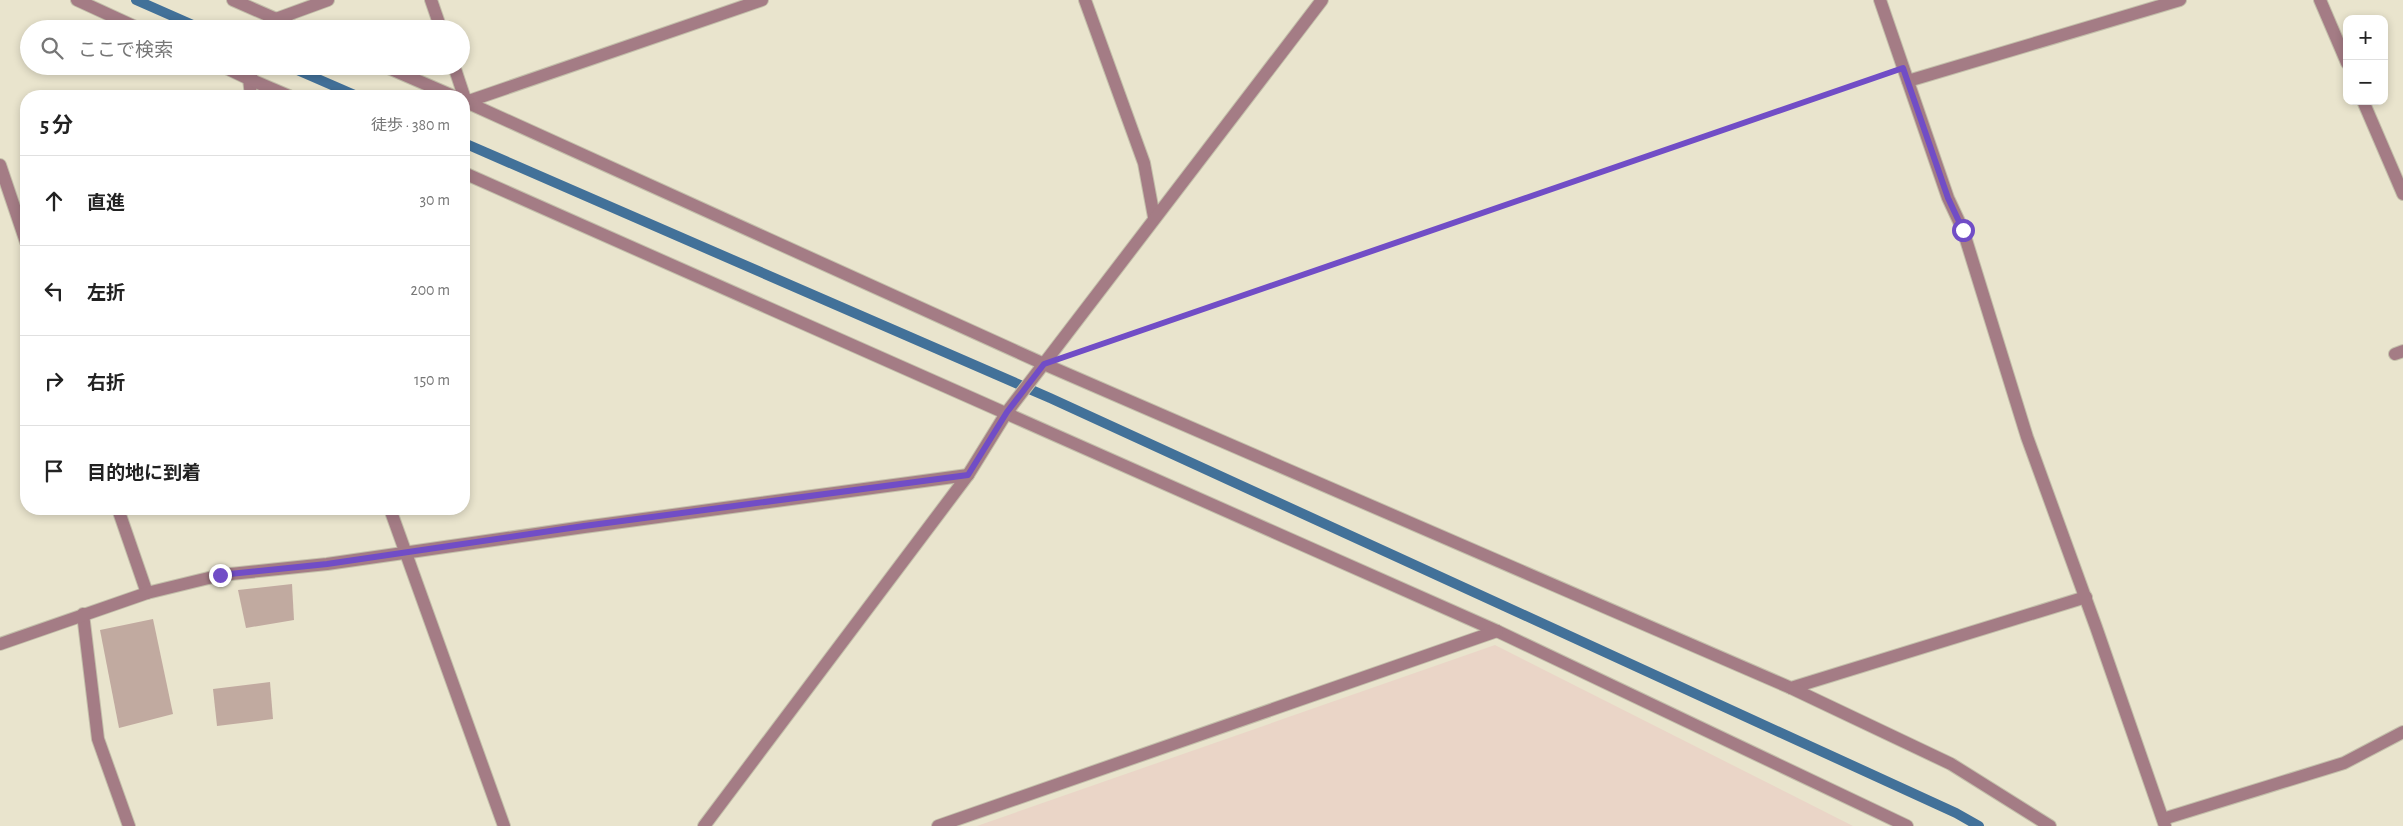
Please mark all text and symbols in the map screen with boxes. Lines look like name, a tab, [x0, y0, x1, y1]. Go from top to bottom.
map controls	[2343, 15, 2388, 105]
button: +	[2343, 15, 2388, 60]
search box	[20, 20, 470, 75]
icon: search	[38, 34, 66, 62]
text: ここで検索	[78, 41, 173, 60]
button: −	[2343, 60, 2388, 105]
text: 5 分	[40, 115, 73, 136]
text: 徒歩 · 380 m	[371, 117, 450, 133]
icon: ahead	[40, 187, 68, 215]
text: 30 m	[420, 192, 450, 208]
text: 直進	[87, 194, 125, 213]
route start	[1952, 219, 1975, 242]
icon: left	[40, 277, 68, 305]
text: 200 m	[410, 282, 450, 298]
text: 左折	[87, 284, 125, 303]
icon: right	[40, 367, 68, 395]
text: 150 m	[414, 372, 450, 388]
text: 右折	[87, 374, 125, 393]
icon: arrive	[40, 457, 68, 485]
text: 目的地に到着	[87, 464, 201, 483]
route end	[209, 564, 232, 587]

